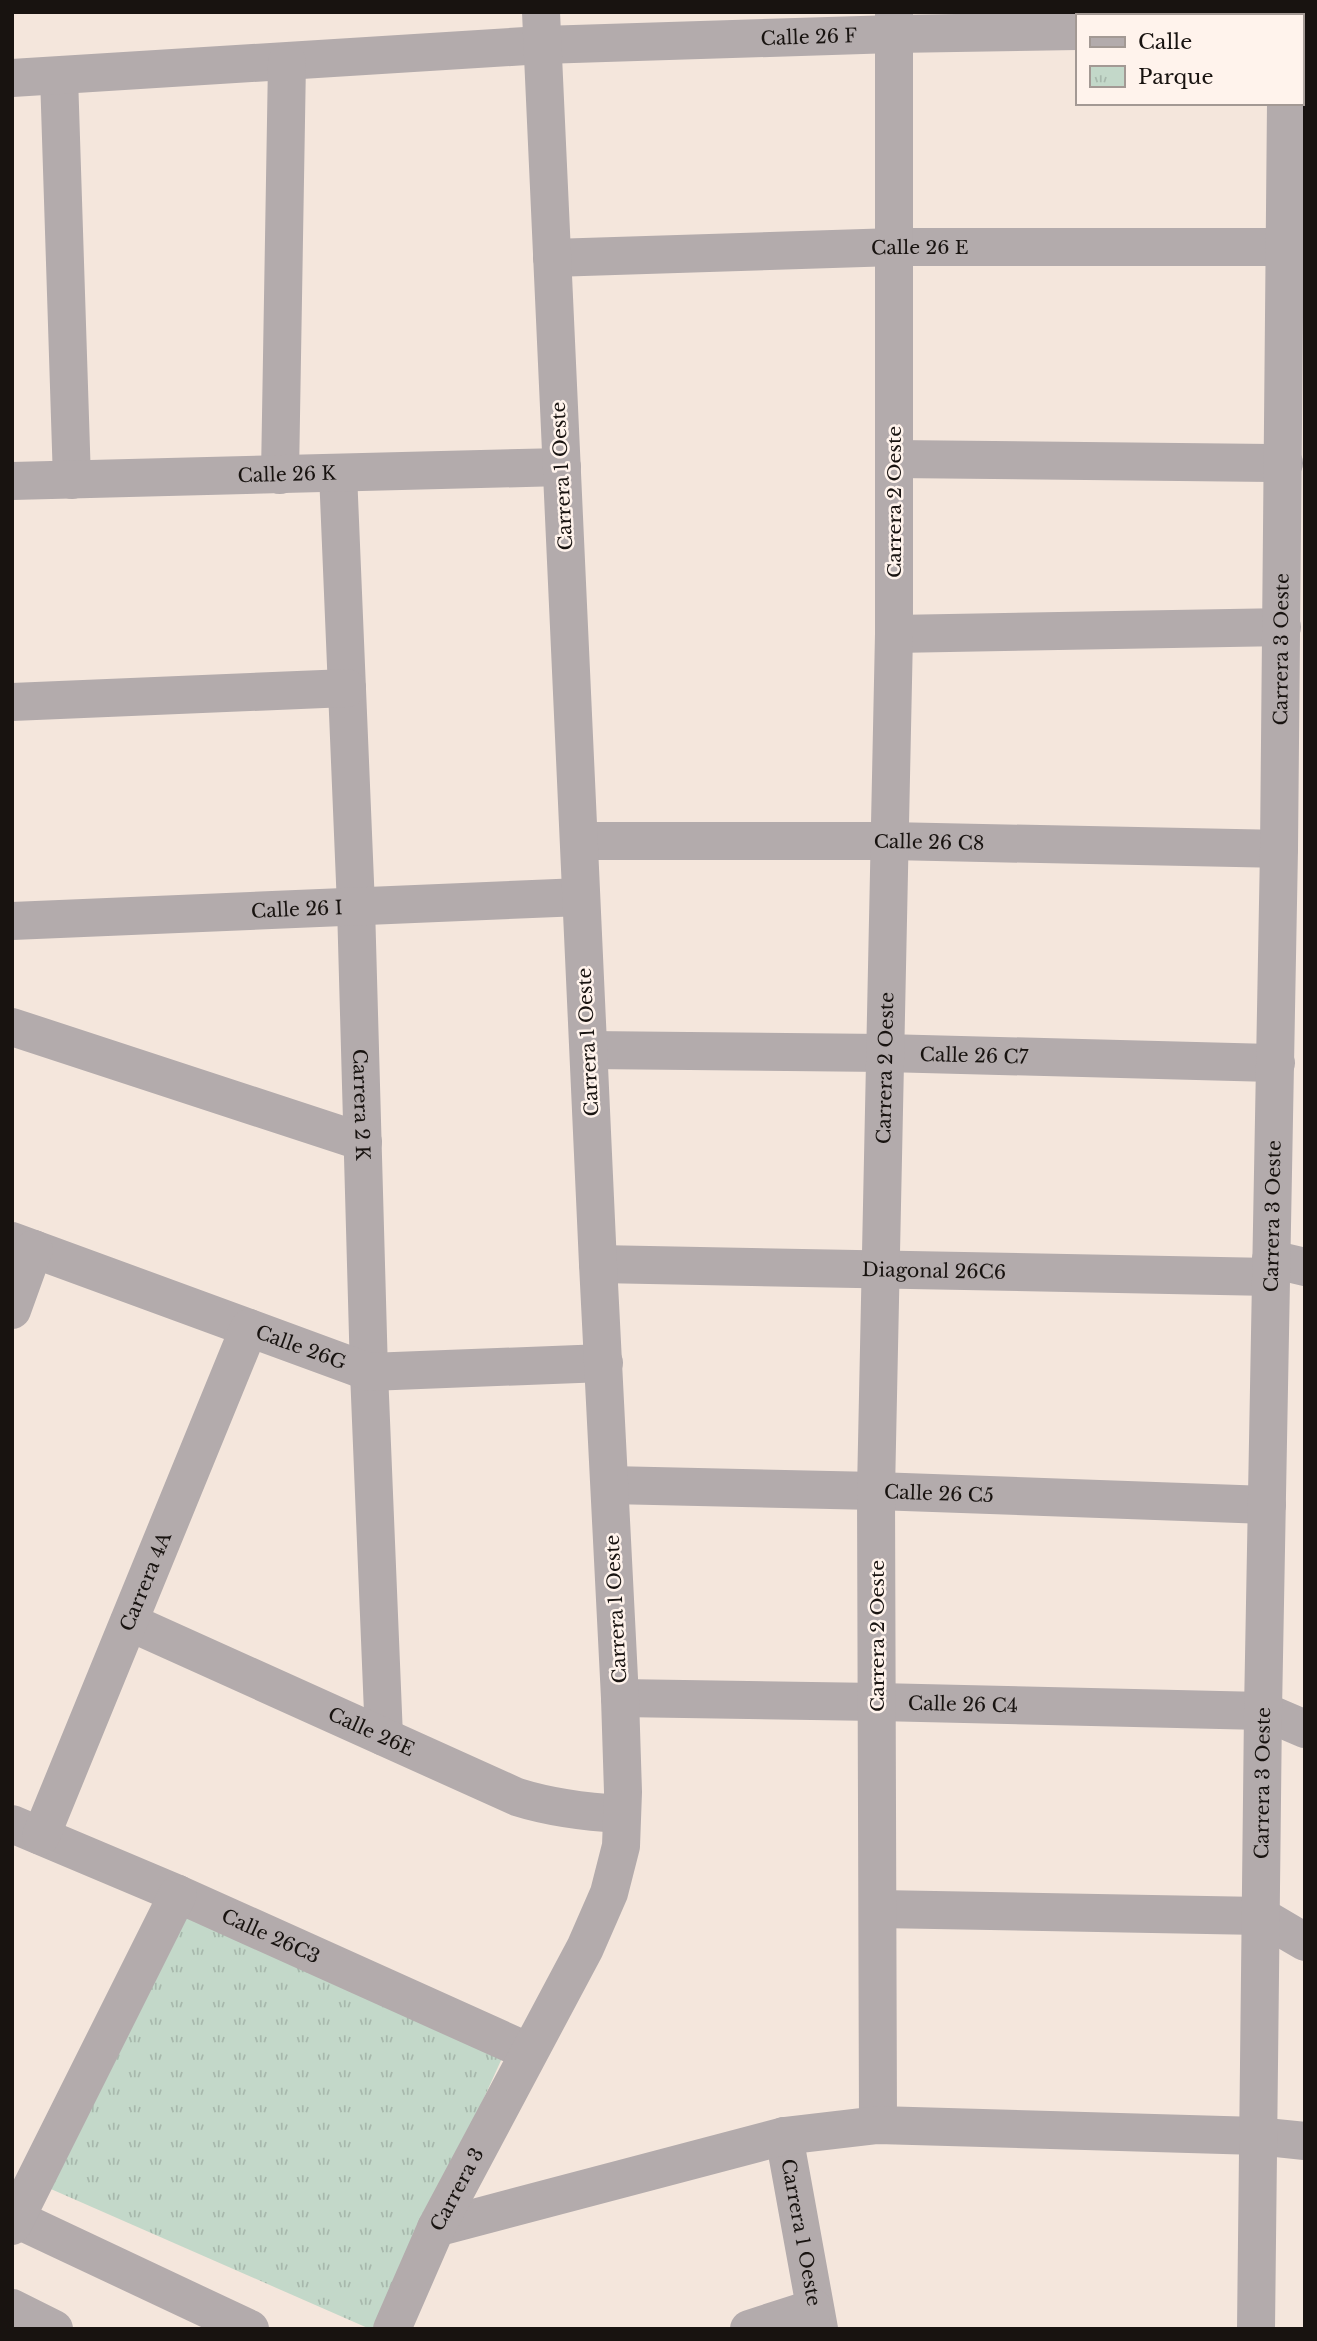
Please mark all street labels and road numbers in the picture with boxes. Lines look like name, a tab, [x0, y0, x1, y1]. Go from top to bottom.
street label: Calle 26 F	[760, 24, 858, 50]
street label: Calle 26 E	[871, 235, 969, 259]
street label: Carrera 1 Oeste	[547, 401, 577, 551]
street label: Carrera 2 Oeste	[883, 426, 906, 578]
street label: Calle 26 K	[237, 461, 338, 487]
street label: Carrera 3 Oeste	[1269, 573, 1293, 725]
street label: Calle 26 C8	[874, 830, 985, 854]
street label: Calle 26 I	[250, 896, 343, 922]
street label: Carrera 1 Oeste	[573, 967, 603, 1117]
street label: Carrera 2 Oeste	[872, 992, 898, 1144]
street label: Calle 26 C7	[919, 1042, 1029, 1068]
street label: Carrera 2 K	[348, 1049, 375, 1162]
street label: Carrera 3 Oeste	[1259, 1140, 1285, 1292]
street label: Diagonal 26C6	[862, 1258, 1006, 1283]
street label: Calle 26G	[253, 1320, 350, 1374]
street label: Calle 26 C5	[884, 1480, 994, 1507]
street label: Carrera 4A	[115, 1528, 176, 1635]
street label: Carrera 1 Oeste	[601, 1534, 631, 1684]
street label: Carrera 2 Oeste	[866, 1560, 889, 1712]
street label: Calle 26 C4	[908, 1691, 1018, 1717]
street label: Calle 26E	[325, 1702, 418, 1761]
street label: Carrera 3 Oeste	[1250, 1707, 1275, 1859]
street label: Calle 26C3	[218, 1904, 324, 1968]
street label: Carrera 3	[425, 2144, 488, 2235]
street label: Carrera 1 Oeste	[777, 2157, 826, 2308]

